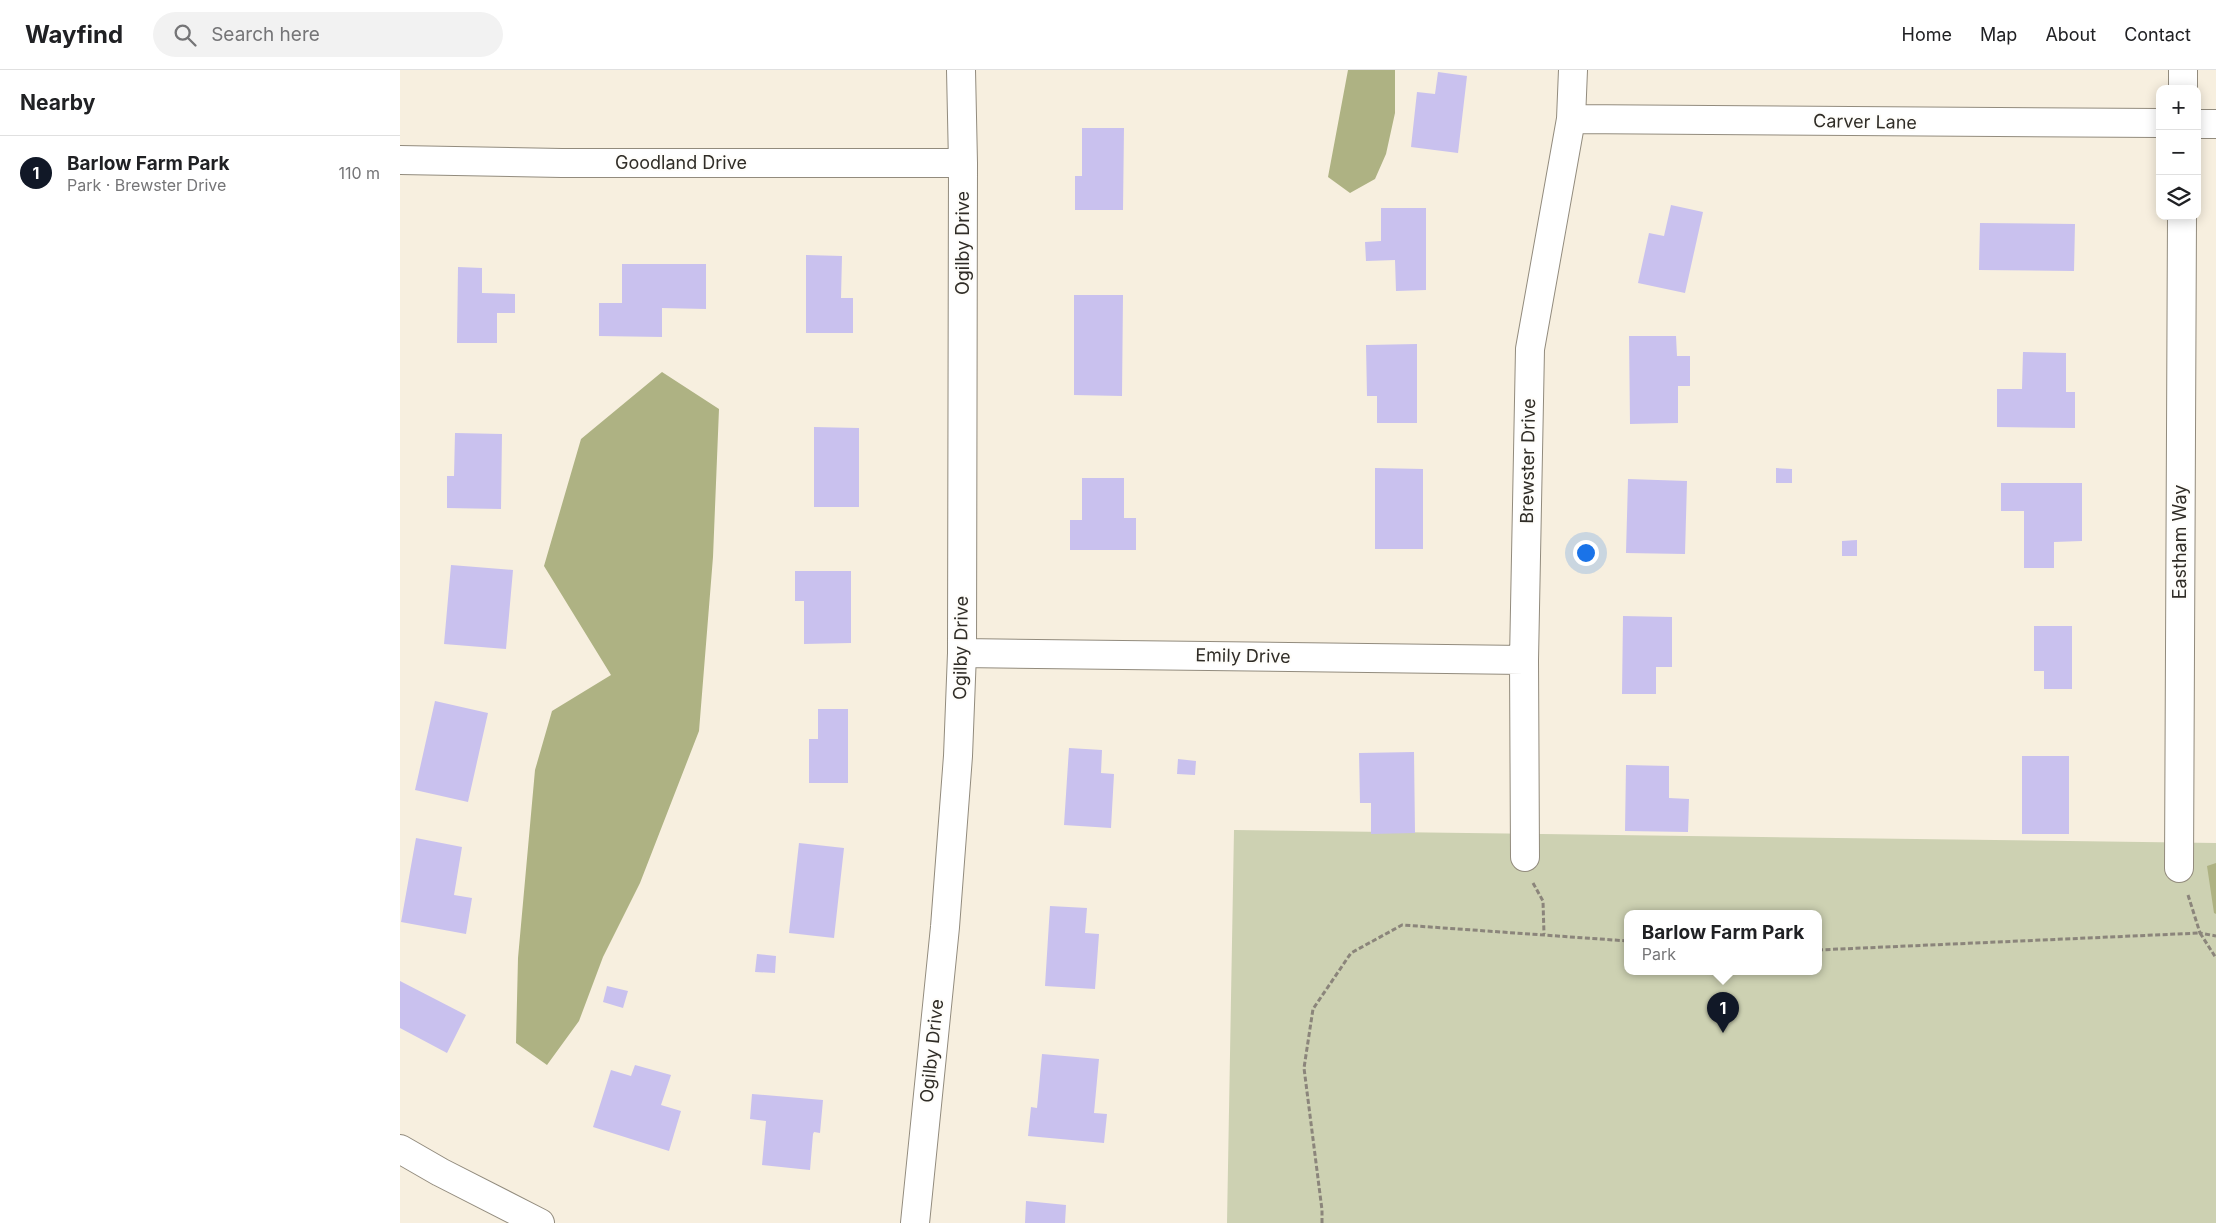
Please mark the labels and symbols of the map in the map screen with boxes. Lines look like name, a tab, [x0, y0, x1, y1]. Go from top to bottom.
street label: Carver Lane	[1813, 110, 1917, 133]
street label: Goodland Drive	[615, 152, 747, 173]
street label: Ogilby Drive	[952, 191, 973, 295]
street label: Brewster Drive	[1516, 398, 1539, 524]
street label: Eastham Way	[2169, 485, 2190, 599]
your location	[1573, 540, 1599, 566]
street label: Ogilby Drive	[949, 596, 972, 700]
street label: Emily Drive	[1195, 644, 1291, 667]
pin: 1	[1707, 992, 1739, 1033]
street label: Ogilby Drive	[916, 998, 947, 1104]

